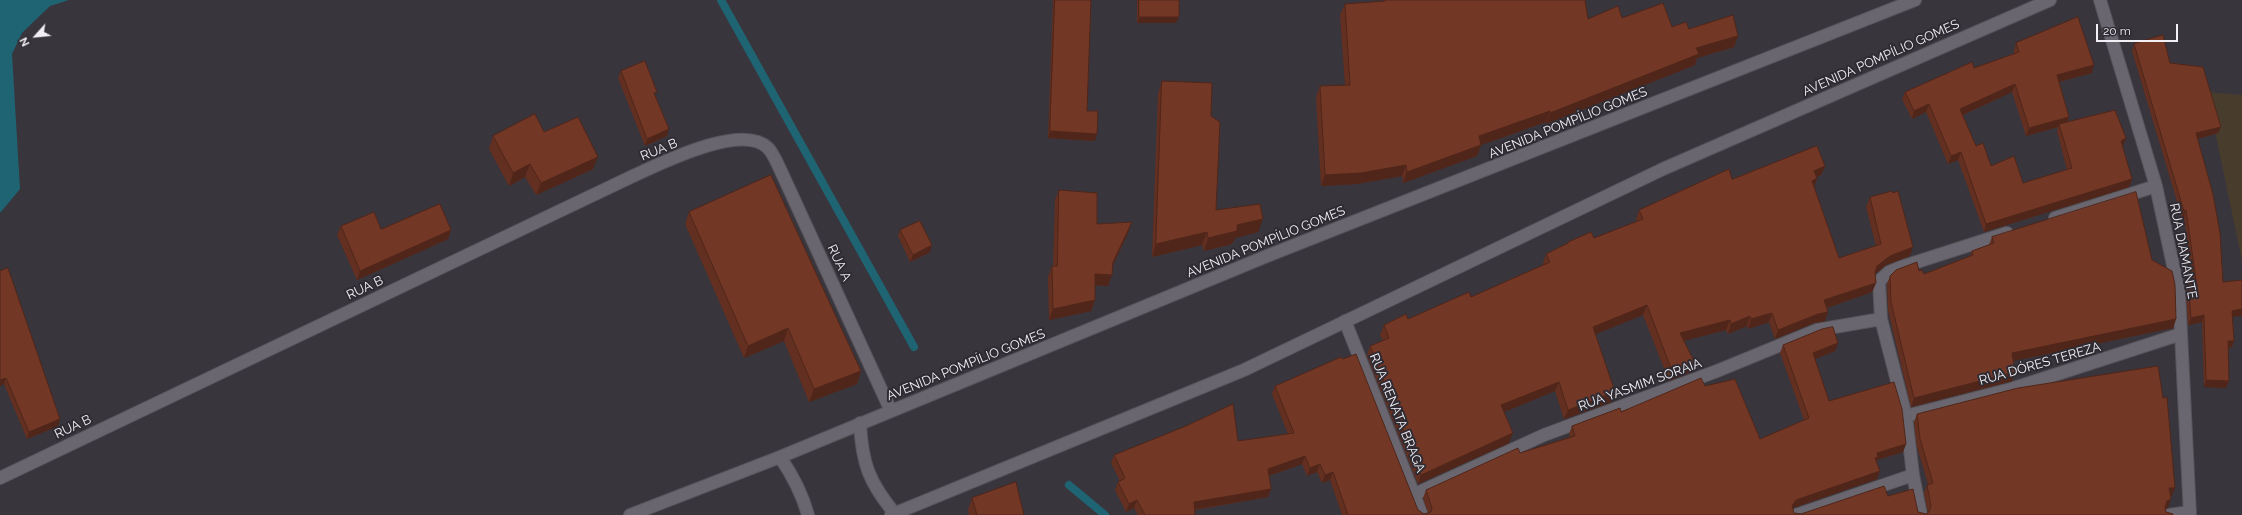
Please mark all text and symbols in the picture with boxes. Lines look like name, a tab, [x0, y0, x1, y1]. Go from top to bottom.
north arrow	[16, 16, 56, 56]
street label: AVENIDA POMPÍLIO GOMES	[1800, 16, 1962, 100]
scale bar	[2098, 16, 2180, 42]
text: 20 m	[2103, 24, 2131, 38]
text: N	[17, 35, 33, 48]
street label: AVENIDA POMPÍLIO GOMES	[1486, 84, 1650, 162]
street label: RUA B	[638, 136, 680, 164]
street label: RUA DIAMANTE	[2166, 202, 2200, 300]
street label: AVENIDA POMPÍLIO GOMES	[1184, 203, 1348, 281]
street label: RUA A	[824, 242, 854, 284]
street label: RUA B	[344, 273, 386, 303]
street label: AVENIDA POMPÍLIO GOMES	[884, 326, 1048, 404]
street label: RUA DÓRES TEREZA	[1977, 339, 2103, 389]
street label: RUA RENATA BRAGA	[1366, 351, 1428, 475]
street label: RUA YASMIM SORAIA	[1576, 355, 1704, 415]
street label: RUA B	[52, 412, 94, 442]

